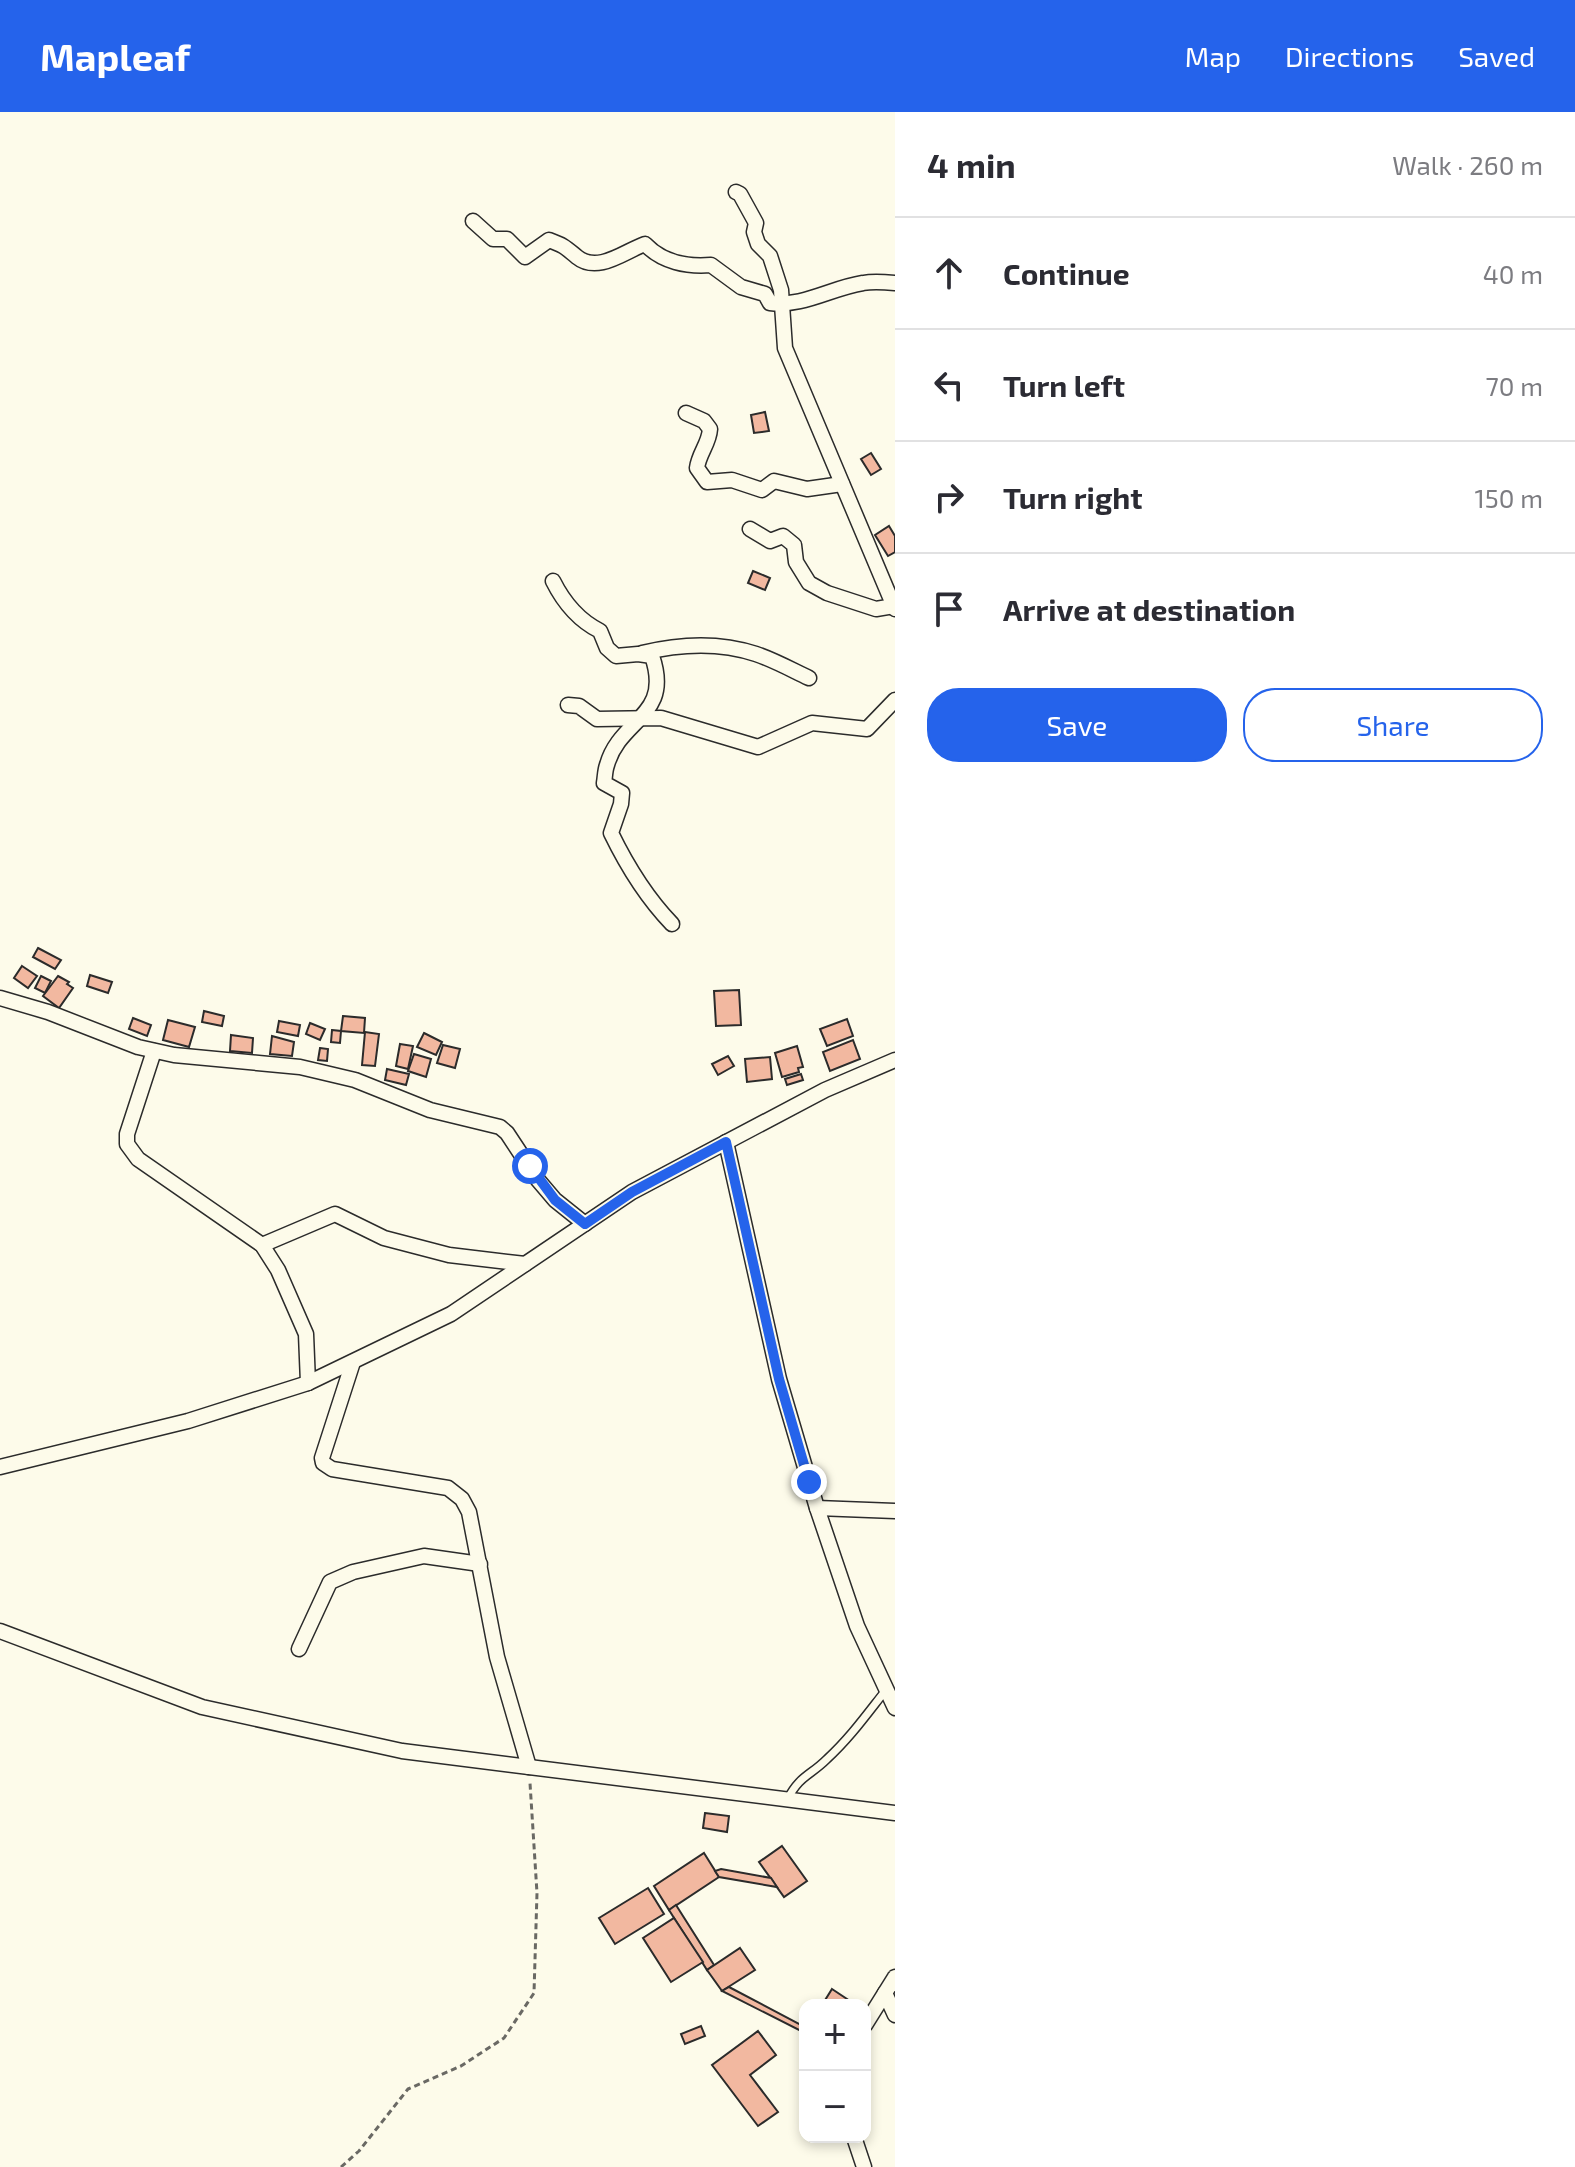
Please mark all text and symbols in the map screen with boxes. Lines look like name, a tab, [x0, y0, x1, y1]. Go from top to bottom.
text: Mapleaf	[40, 33, 190, 79]
text: Map	[1185, 39, 1241, 73]
text: Directions	[1285, 39, 1414, 73]
text: Saved	[1458, 39, 1535, 73]
text: 4 min	[927, 144, 1016, 185]
text: Walk · 260 m	[1392, 149, 1543, 180]
icon: ahead	[927, 251, 971, 295]
text: Continue	[1003, 255, 1130, 291]
text: 40 m	[1483, 258, 1543, 289]
icon: left	[927, 363, 971, 407]
text: Turn left	[1003, 367, 1125, 403]
text: 70 m	[1485, 370, 1543, 401]
icon: right	[927, 475, 971, 519]
text: Turn right	[1003, 479, 1143, 515]
text: 150 m	[1474, 482, 1543, 513]
icon: arrive	[927, 587, 971, 631]
text: Arrive at destination	[1003, 591, 1295, 627]
button: Save	[927, 688, 1227, 762]
button: Share	[1243, 688, 1543, 762]
route start	[512, 1148, 548, 1184]
route end	[791, 1464, 827, 1500]
map controls	[799, 1999, 871, 2143]
button: +	[799, 1999, 871, 2071]
button: −	[799, 2071, 871, 2143]

